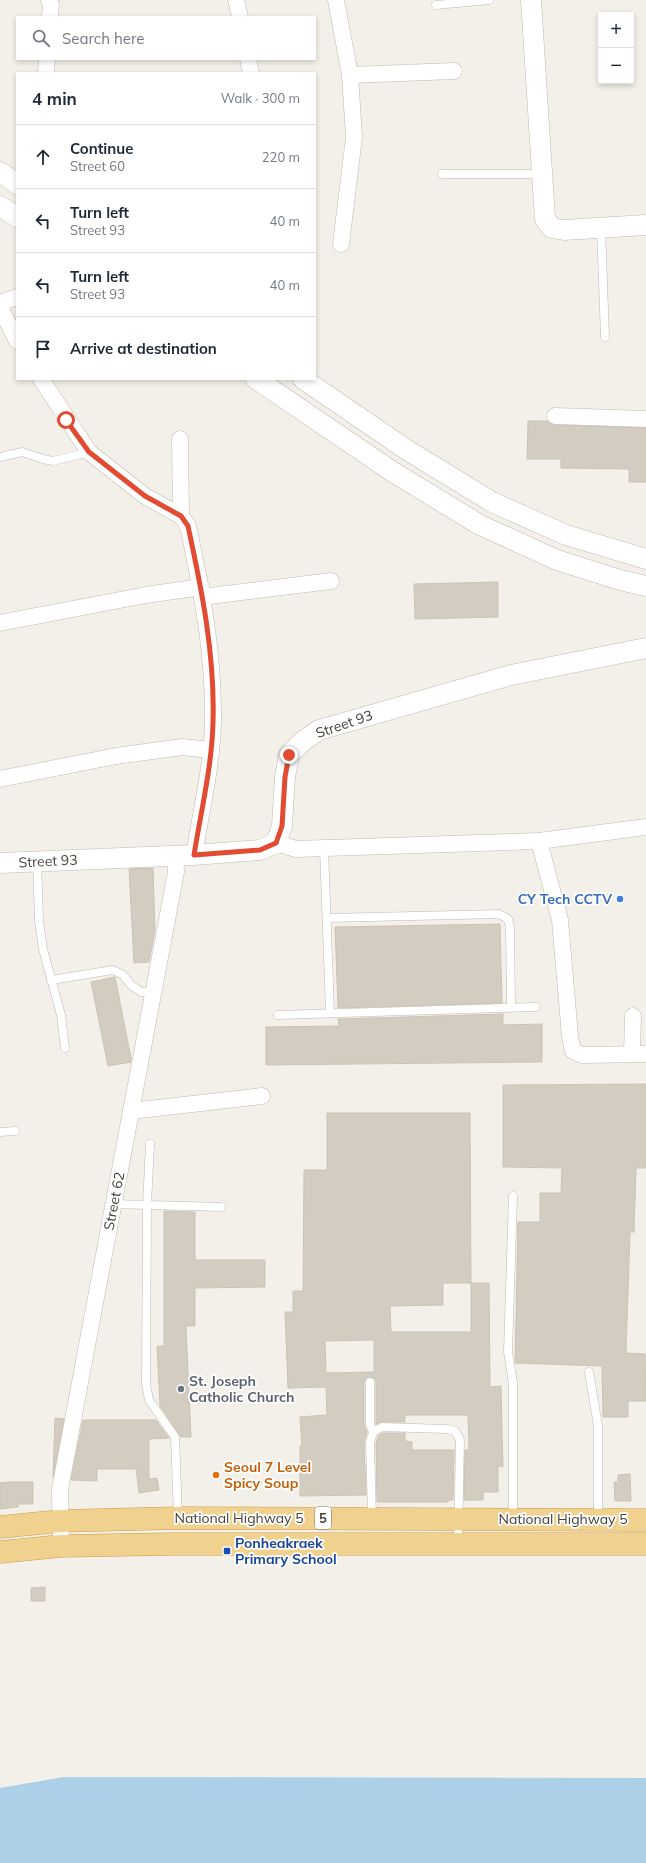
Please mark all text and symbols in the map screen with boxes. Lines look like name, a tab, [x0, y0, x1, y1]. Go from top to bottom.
map controls	[598, 12, 634, 84]
button: +	[598, 12, 634, 48]
search box	[16, 16, 316, 60]
icon: search	[30, 27, 52, 49]
text: Search here	[62, 29, 144, 48]
button: −	[598, 48, 634, 84]
text: 4 min	[32, 88, 77, 109]
text: Walk · 300 m	[221, 90, 300, 106]
text: Continue	[70, 139, 133, 158]
icon: ahead	[32, 146, 54, 168]
text: 220 m	[262, 149, 300, 165]
text: Street 60	[70, 158, 125, 174]
text: Turn left	[70, 203, 129, 222]
icon: left	[32, 210, 54, 232]
text: 40 m	[270, 213, 300, 229]
text: Street 93	[70, 222, 125, 238]
text: Turn left	[70, 267, 129, 286]
icon: left	[32, 274, 54, 296]
text: 40 m	[270, 277, 300, 293]
text: Street 93	[70, 286, 125, 302]
icon: arrive	[32, 338, 54, 360]
text: Arrive at destination	[70, 339, 217, 358]
route start	[57, 411, 75, 429]
street label: Street 93	[313, 706, 375, 742]
route end	[280, 746, 298, 764]
street label: Street 93	[18, 850, 78, 872]
place label: CY Tech CCTV	[518, 890, 613, 908]
marker: CY Tech CCTV	[615, 894, 625, 904]
street label: Street 62	[100, 1170, 128, 1232]
place label: St. Joseph Catholic Church	[189, 1372, 295, 1406]
marker: St. Joseph Catholic Church	[176, 1384, 186, 1394]
place label: Seoul 7 Level Spicy Soup	[224, 1458, 311, 1492]
marker: Seoul 7 Level Spicy Soup	[211, 1470, 221, 1480]
road number: 5	[315, 1507, 331, 1529]
street label: National Highway 5	[174, 1509, 304, 1527]
street label: National Highway 5	[498, 1510, 628, 1528]
place label: Ponheakraek Primary School	[235, 1534, 337, 1568]
marker: Ponheakraek Primary School	[222, 1546, 232, 1556]

